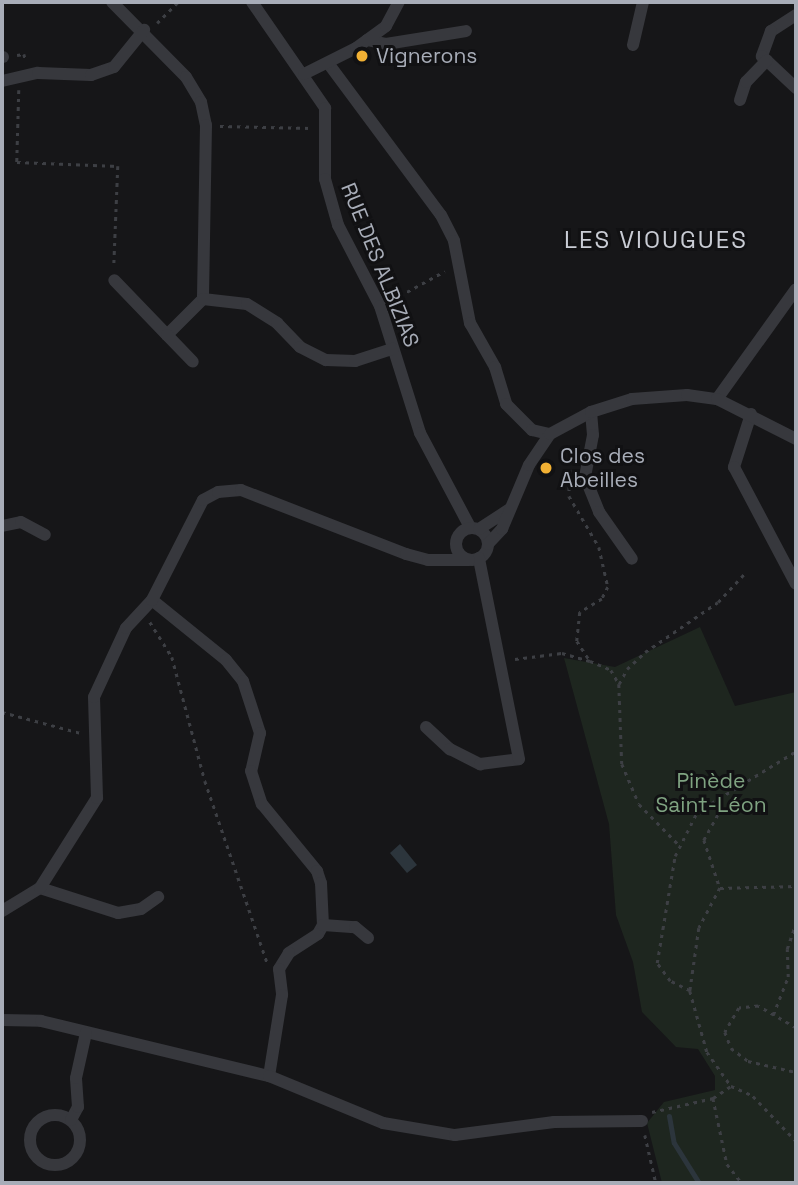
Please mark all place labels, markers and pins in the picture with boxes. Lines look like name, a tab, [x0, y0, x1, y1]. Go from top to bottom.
place label: Vignerons	[376, 43, 477, 69]
marker: Vignerons	[354, 48, 370, 64]
place label: Clos des Abeilles	[560, 443, 645, 493]
marker: Clos des Abeilles	[538, 460, 554, 476]

